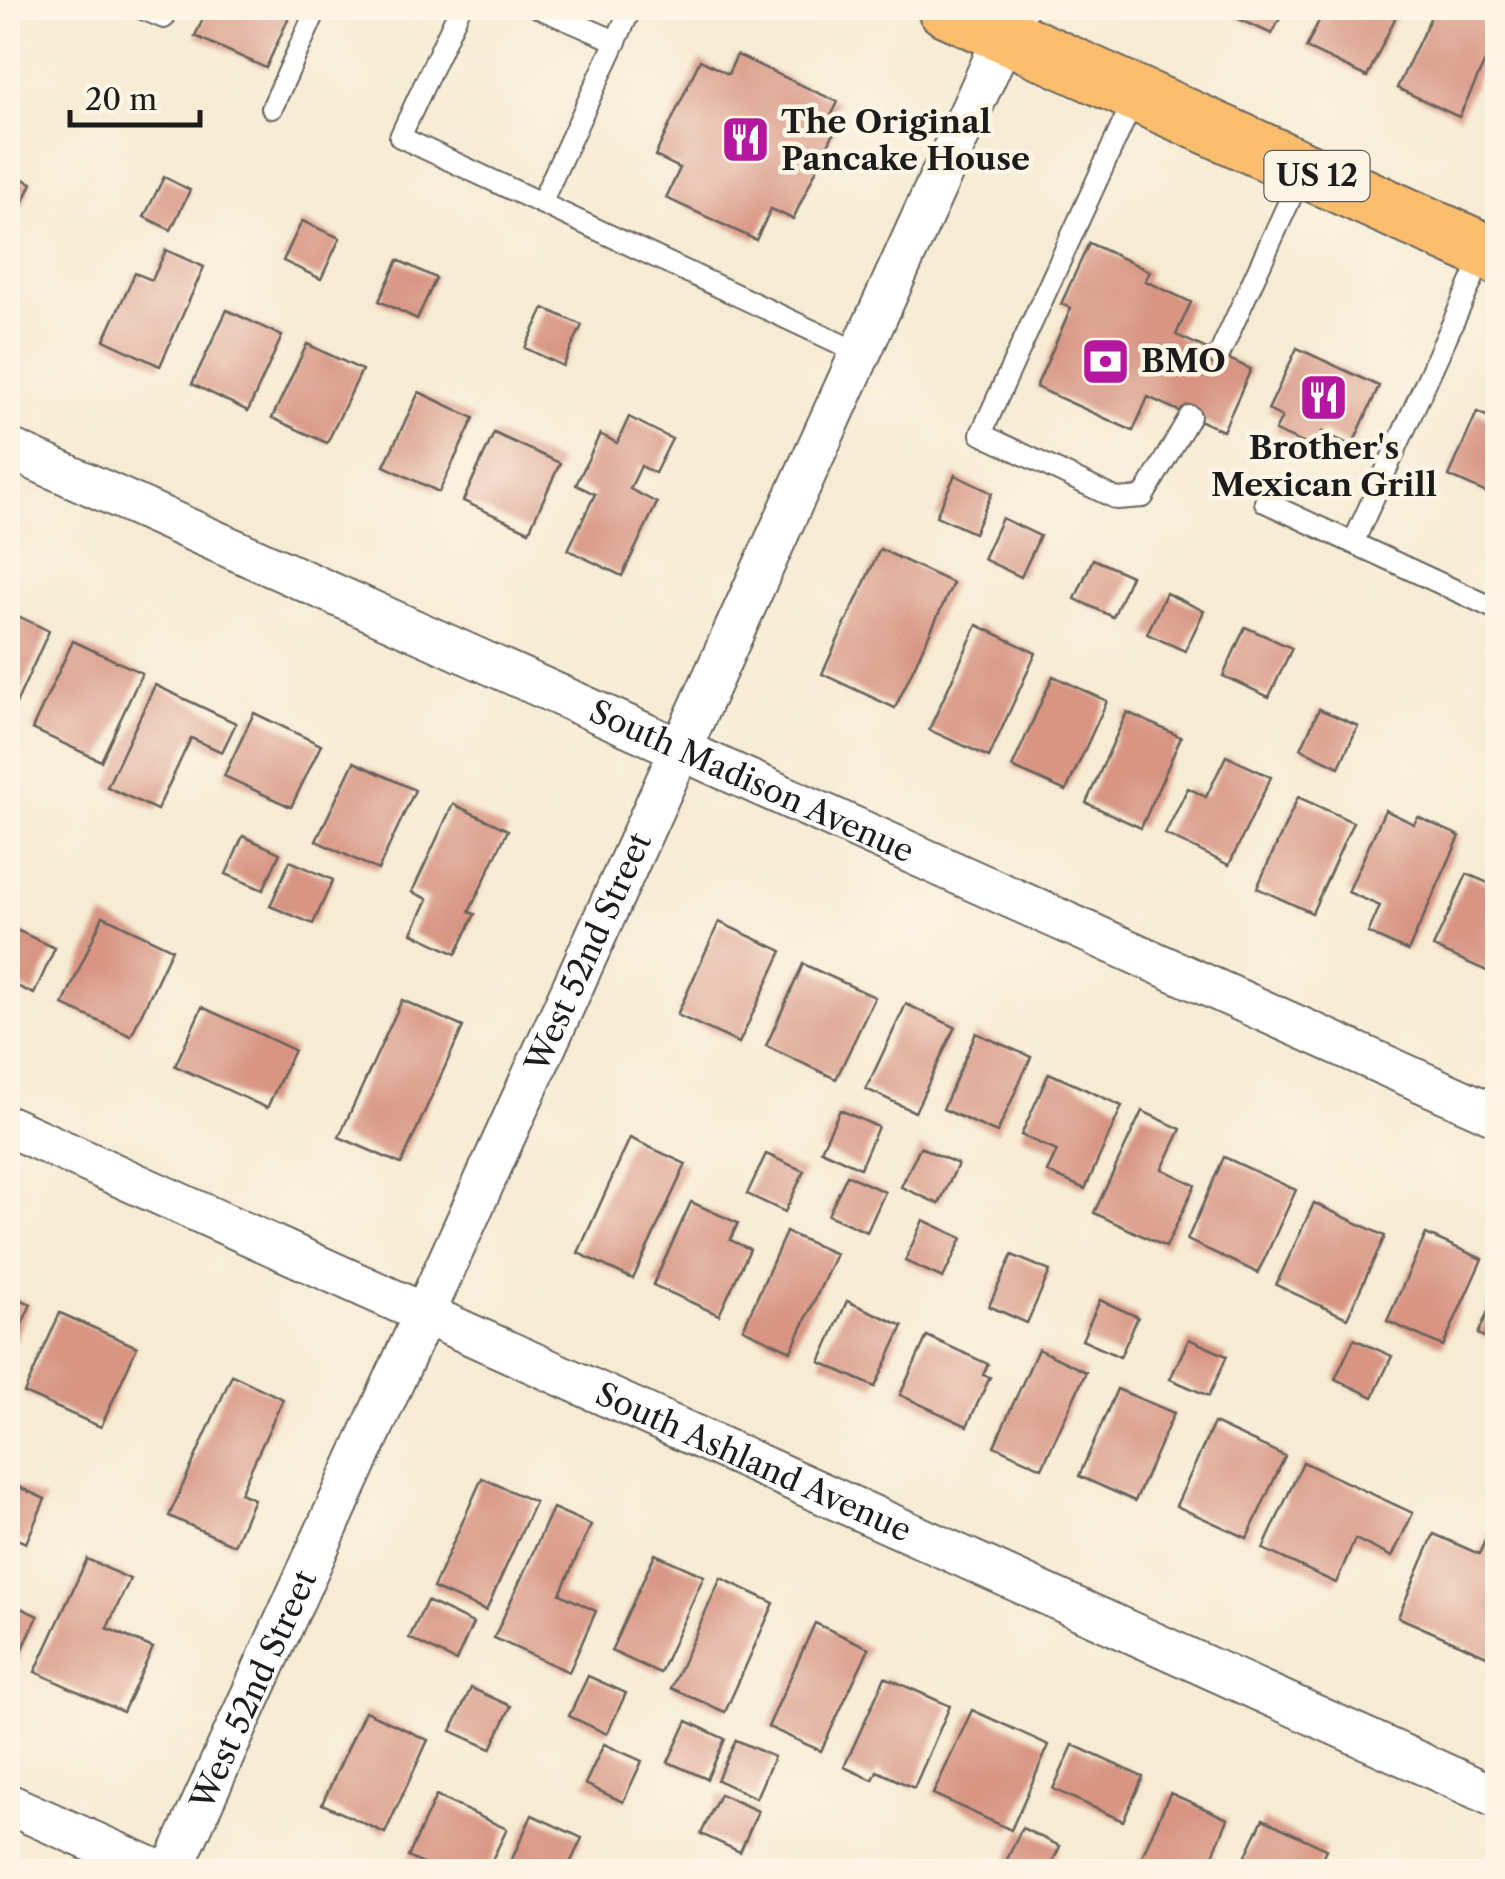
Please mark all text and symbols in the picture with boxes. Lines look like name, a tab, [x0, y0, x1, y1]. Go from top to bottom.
scale bar	[70, 65, 200, 127]
text: 20 m	[85, 81, 157, 118]
place label: The Original Pancake House	[781, 102, 1030, 178]
restaurant icon: The Original Pancake House	[720, 114, 772, 166]
road number: US 12	[1264, 151, 1370, 201]
bank icon: BMO	[1080, 335, 1132, 387]
place label: BMO	[1141, 341, 1226, 380]
restaurant icon: Brother's Mexican Grill	[1298, 372, 1350, 424]
place label: Brother's Mexican Grill	[1211, 428, 1437, 504]
street label: South Madison Avenue	[584, 691, 920, 871]
street label: West 52nd Street	[516, 826, 659, 1079]
street label: South Ashland Avenue	[590, 1374, 918, 1550]
street label: West 52nd Street	[182, 1563, 325, 1816]

